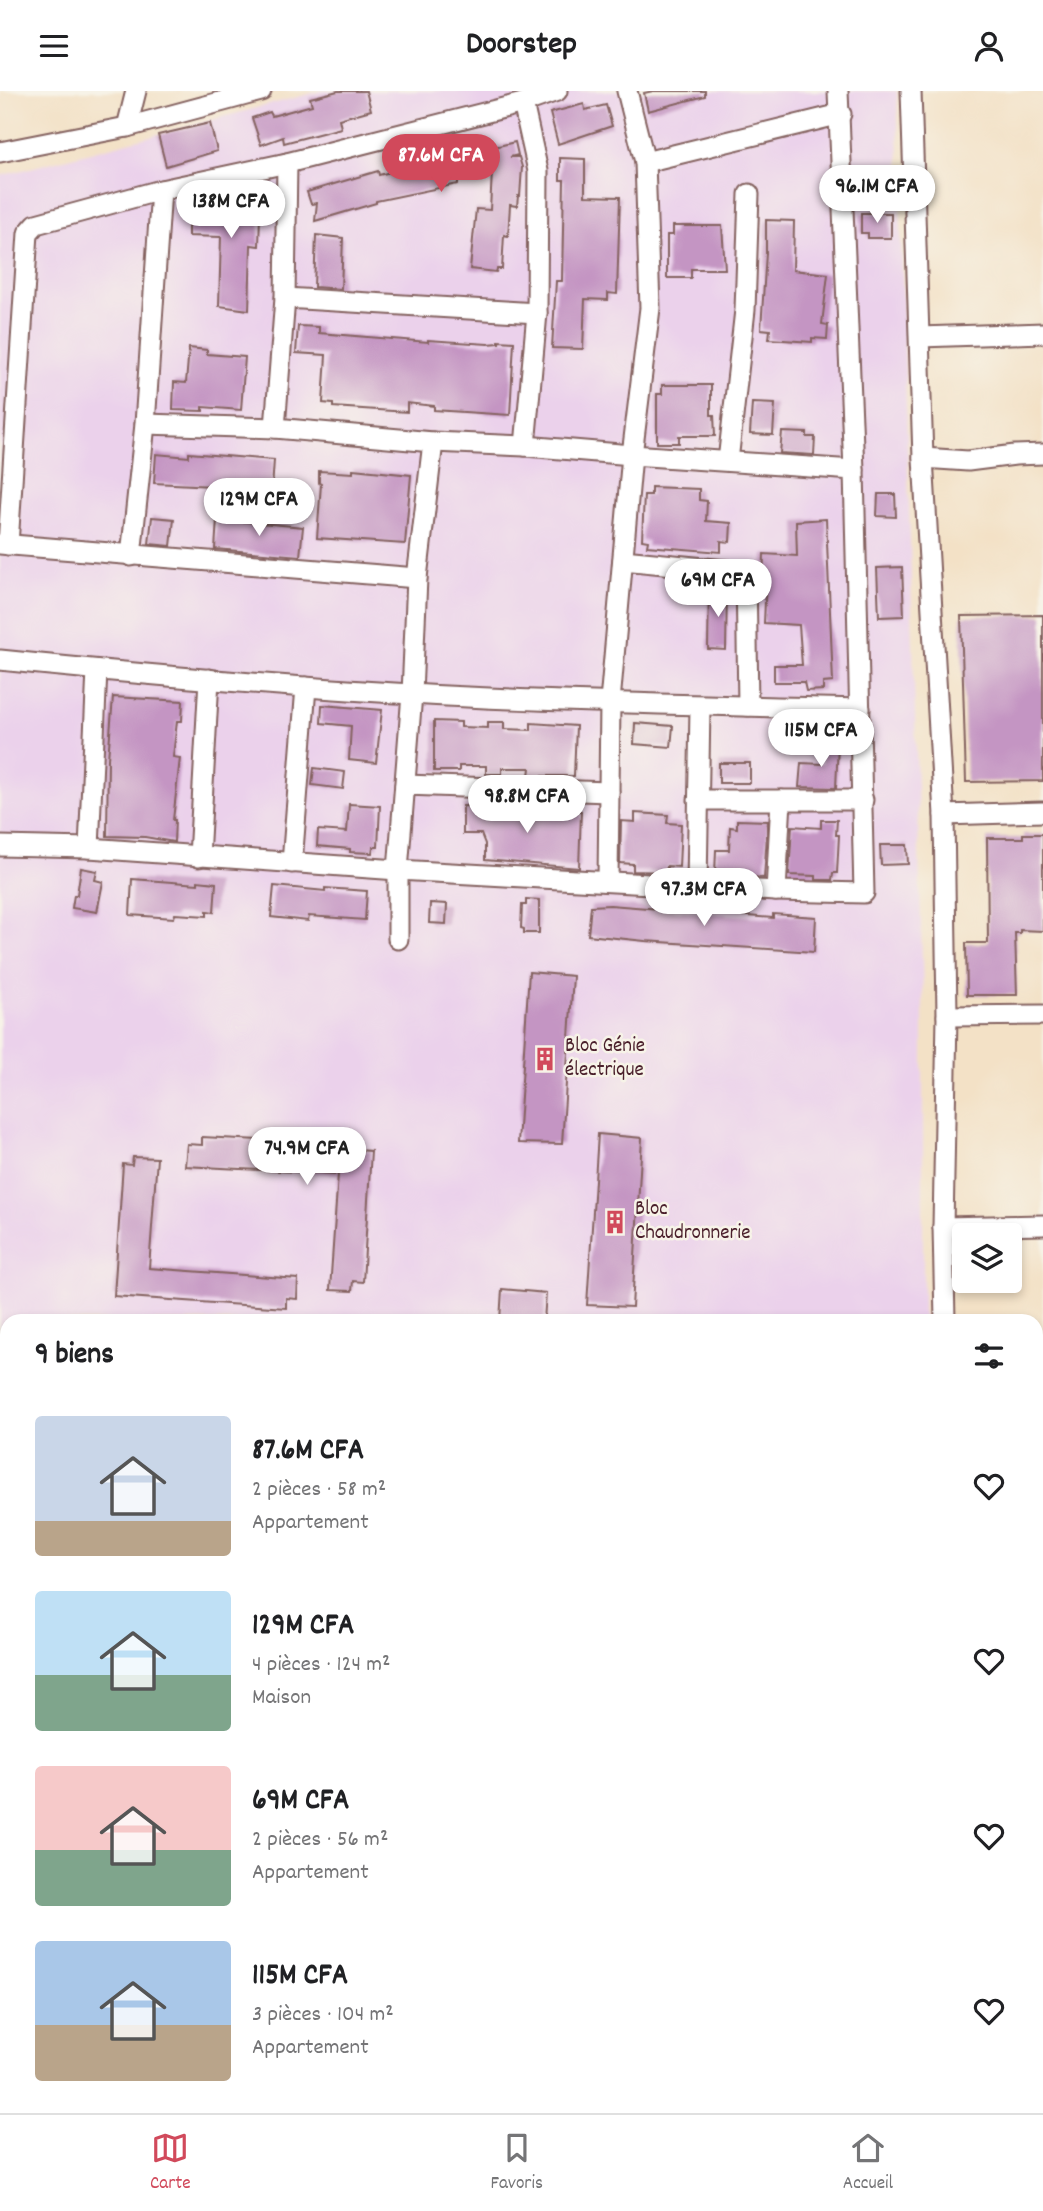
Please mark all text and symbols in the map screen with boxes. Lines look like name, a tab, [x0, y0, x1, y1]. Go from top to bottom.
text: Doorstep	[466, 23, 577, 69]
icon: menu	[35, 27, 73, 65]
icon: person	[970, 27, 1008, 65]
pin: 87.6M CFA	[361, 134, 521, 194]
text: 87.6M CFA	[398, 140, 484, 173]
pin: 96.1M CFA	[797, 165, 957, 225]
text: 96.1M CFA	[835, 171, 919, 204]
pin: 138M CFA	[159, 181, 303, 240]
text: 138M CFA	[192, 186, 270, 219]
pin: 129M CFA	[187, 479, 331, 538]
text: 129M CFA	[220, 484, 298, 517]
pin: 69M CFA	[653, 559, 783, 619]
text: 69M CFA	[681, 565, 755, 598]
pin: 115M CFA	[749, 709, 893, 769]
text: 115M CFA	[784, 715, 858, 748]
pin: 98.8M CFA	[447, 775, 607, 835]
text: 98.8M CFA	[484, 781, 570, 814]
pin: 97.3M CFA	[624, 869, 784, 928]
text: 97.3M CFA	[661, 874, 747, 907]
place label: Bloc Génie électrique	[565, 1032, 645, 1086]
building icon: Bloc Génie électrique	[531, 1045, 559, 1073]
pin: 74.9M CFA	[227, 1127, 387, 1187]
text: 74.9M CFA	[264, 1133, 350, 1166]
place label: Bloc Chaudronnerie	[635, 1195, 750, 1249]
building icon: Bloc Chaudronnerie	[601, 1208, 629, 1236]
map controls	[952, 1223, 1022, 1293]
button: layers	[952, 1223, 1022, 1293]
text: 9 biens	[35, 1335, 114, 1378]
icon: filters	[970, 1337, 1008, 1375]
text: 87.6M CFA	[252, 1431, 364, 1474]
icon: home	[91, 1444, 175, 1528]
icon: heart	[970, 1467, 1008, 1505]
text: 2 pièces · 58 m²	[252, 1474, 386, 1507]
text: Appartement	[252, 1507, 369, 1540]
text: 129M CFA	[252, 1606, 354, 1649]
icon: home	[91, 1619, 175, 1703]
icon: heart	[970, 1642, 1008, 1680]
text: 4 pièces · 124 m²	[252, 1649, 390, 1682]
text: Maison	[252, 1682, 311, 1715]
text: 69M CFA	[252, 1781, 349, 1824]
icon: home	[91, 1794, 175, 1878]
icon: heart	[970, 1817, 1008, 1855]
text: 2 pièces · 56 m²	[252, 1824, 388, 1857]
text: Appartement	[252, 1857, 369, 1890]
text: 115M CFA	[252, 1956, 348, 1999]
icon: home	[91, 1969, 175, 2053]
icon: heart	[970, 1992, 1008, 2030]
text: 3 pièces · 104 m²	[252, 1999, 394, 2032]
text: Appartement	[252, 2032, 369, 2065]
tab: Carte	[150, 2129, 191, 2198]
tab: Favoris	[491, 2129, 543, 2198]
tab: Accueil	[843, 2129, 893, 2198]

